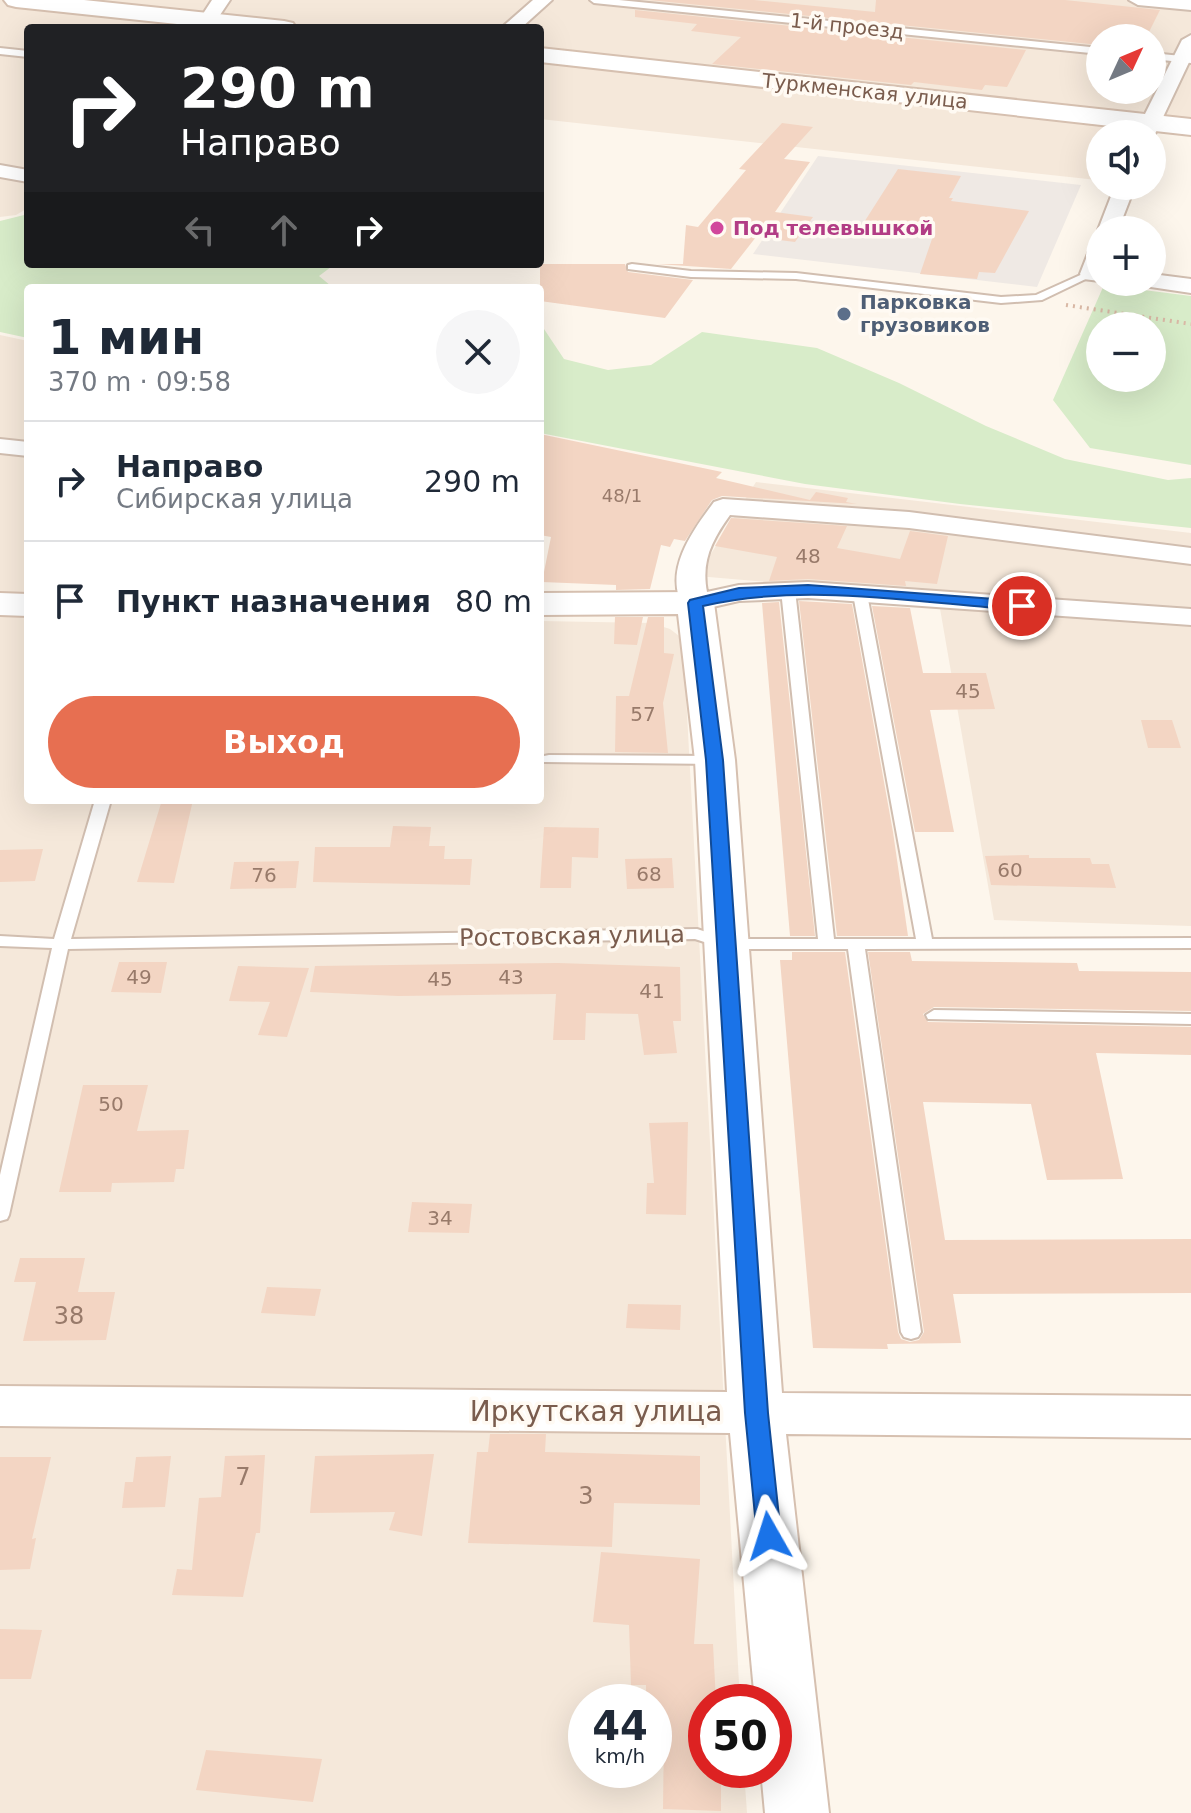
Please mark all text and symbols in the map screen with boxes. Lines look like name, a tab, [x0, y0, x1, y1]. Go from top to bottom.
street label: 1-й проезд	[789, 8, 905, 44]
north arrow	[1086, 24, 1166, 104]
map controls	[1086, 24, 1166, 392]
text: 290 m	[180, 55, 375, 120]
icon: right	[48, 56, 152, 160]
street label: Туркменская улица	[760, 68, 969, 114]
button: sound	[1086, 120, 1166, 200]
text: Направо	[180, 122, 341, 163]
icon: left	[178, 208, 222, 252]
icon: ahead	[262, 208, 306, 252]
icon: right	[346, 208, 390, 252]
place label: Под телевышкой	[733, 216, 933, 240]
button: +	[1086, 216, 1166, 296]
marker: Под телевышкой	[708, 219, 726, 237]
place label: Парковка грузовиков	[860, 290, 990, 337]
marker: Парковка грузовиков	[835, 305, 853, 323]
text: 1 мин	[48, 309, 204, 365]
button: close	[436, 310, 520, 394]
button: −	[1086, 312, 1166, 392]
text: 370 m · 09:58	[48, 367, 231, 397]
text: Направо	[116, 449, 263, 484]
icon: right	[48, 459, 92, 503]
text: 290 m	[424, 464, 520, 499]
text: Сибирская улица	[116, 484, 353, 514]
house number: 48/1	[602, 485, 642, 506]
house number: 48	[795, 544, 821, 568]
pin	[988, 572, 1056, 640]
icon: arrive	[48, 579, 92, 623]
text: Пункт назначения	[116, 584, 431, 619]
text: 80 m	[455, 584, 532, 619]
icon: arrive	[1000, 584, 1044, 628]
house number: 45	[955, 679, 981, 703]
button: Выход	[48, 696, 520, 788]
house number: 57	[630, 702, 656, 726]
house number: 60	[997, 858, 1023, 882]
house number: 68	[636, 862, 662, 886]
house number: 76	[251, 863, 277, 887]
street label: Ростовская улица	[459, 920, 685, 952]
house number: 49	[126, 965, 152, 989]
house number: 43	[498, 965, 524, 989]
house number: 45	[427, 967, 453, 991]
house number: 41	[639, 979, 665, 1003]
house number: 50	[98, 1092, 124, 1116]
house number: 34	[427, 1206, 453, 1230]
house number: 38	[54, 1302, 84, 1330]
street label: Иркутская улица	[470, 1395, 722, 1428]
house number: 7	[235, 1463, 251, 1491]
house number: 3	[578, 1482, 594, 1510]
position arrow	[727, 1494, 811, 1578]
speed limit sign: 50	[688, 1684, 792, 1788]
text: 44	[592, 1703, 648, 1749]
text: km/h	[595, 1744, 645, 1768]

